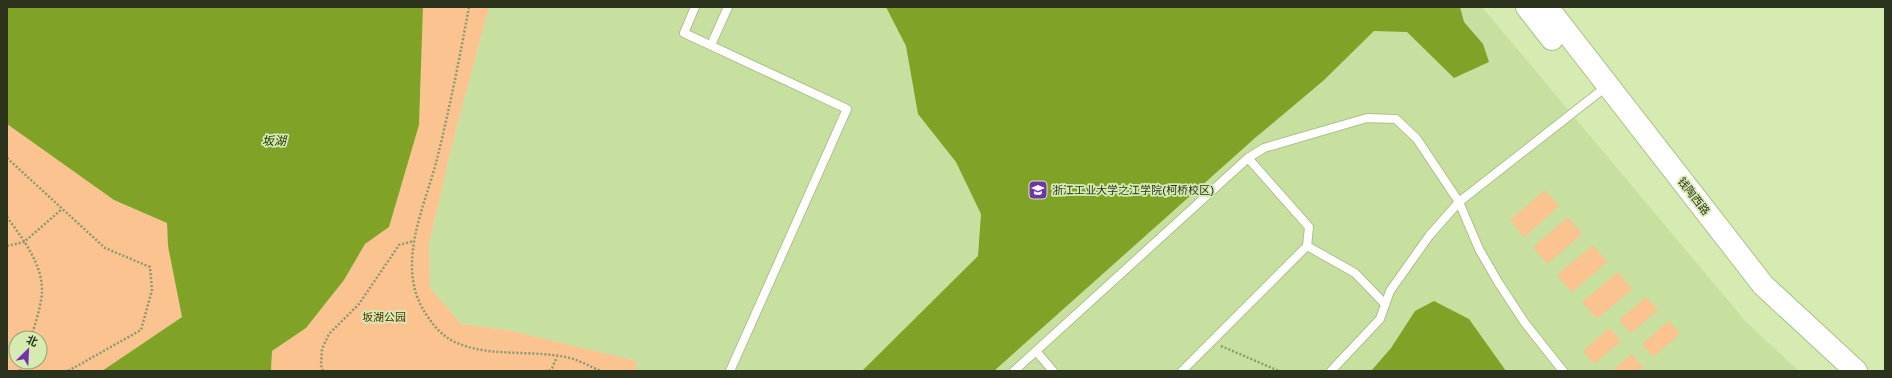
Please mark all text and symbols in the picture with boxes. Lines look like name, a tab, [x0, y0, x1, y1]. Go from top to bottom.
water label: 坂湖	[262, 133, 288, 148]
street label: 钱陶西路	[1676, 174, 1713, 217]
school or university icon: 浙江工业大学之江学院(柯桥校区)	[1027, 179, 1049, 201]
place label: 浙江工业大学之江学院(柯桥校区)	[1052, 183, 1214, 196]
park label: 坂湖公园	[362, 310, 406, 323]
north arrow	[8, 330, 48, 370]
text: 北	[25, 332, 40, 349]

